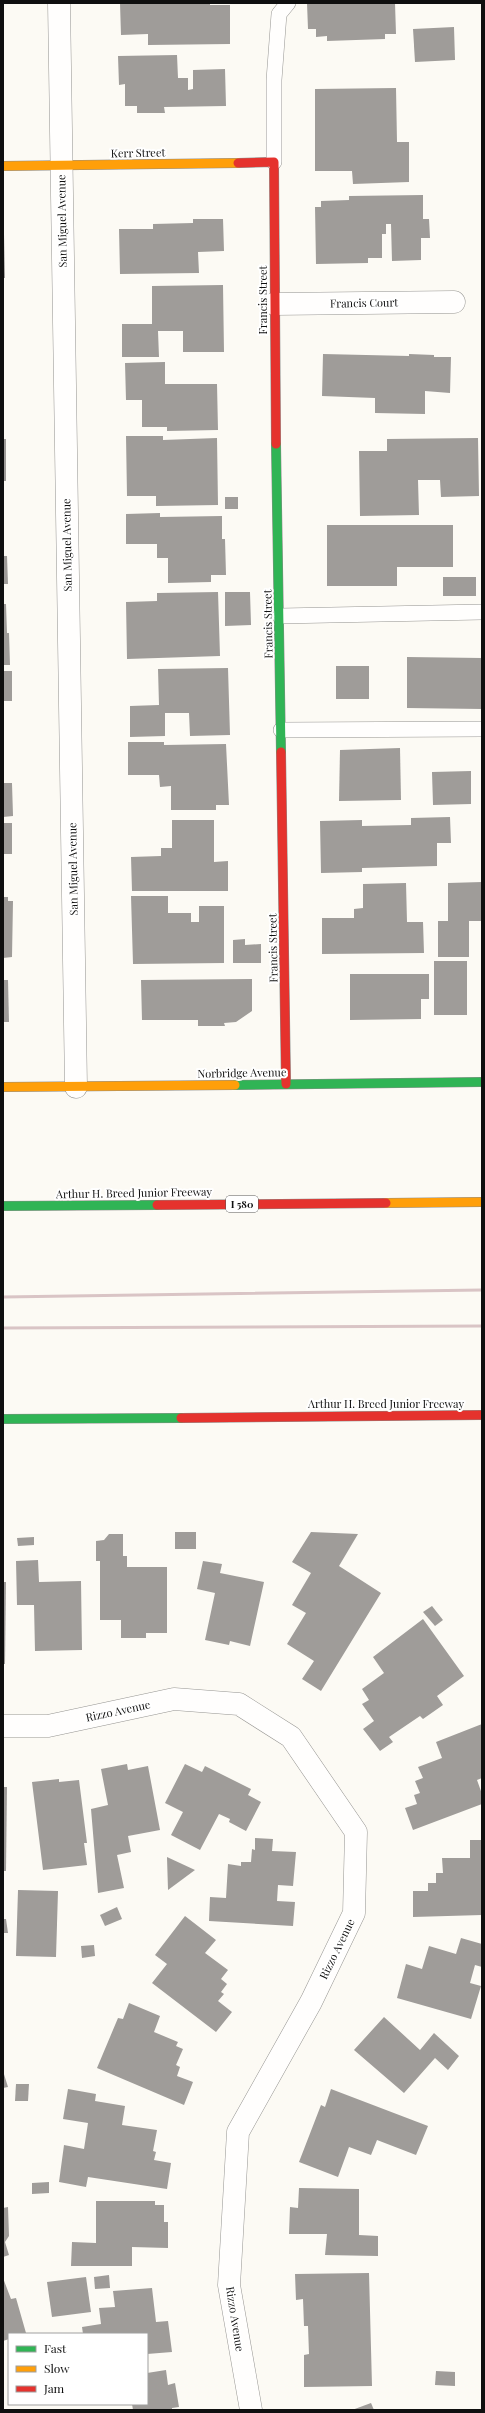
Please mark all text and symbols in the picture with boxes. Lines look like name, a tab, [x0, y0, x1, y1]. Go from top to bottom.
street label: Kerr Street	[111, 145, 166, 160]
street label: San Miguel Avenue	[53, 174, 70, 268]
street label: Francis Street	[255, 265, 270, 334]
street label: Francis Court	[330, 294, 398, 311]
street label: San Miguel Avenue	[58, 498, 75, 592]
street label: Francis Street	[259, 589, 276, 659]
street label: San Miguel Avenue	[64, 822, 81, 916]
street label: Francis Street	[264, 913, 281, 983]
street label: Norbridge Avenue	[197, 1064, 287, 1081]
street label: Arthur H. Breed Junior Freeway	[55, 1184, 213, 1201]
road number: I 580	[226, 1196, 258, 1212]
street label: Arthur H. Breed Junior Freeway	[307, 1396, 464, 1411]
street label: Rizzo Avenue	[84, 1696, 152, 1725]
street label: Rizzo Avenue	[315, 1916, 358, 1982]
street label: Rizzo Avenue	[223, 2285, 248, 2353]
legend	[8, 2333, 148, 2405]
text: Fast	[44, 2340, 67, 2356]
text: Slow	[44, 2360, 70, 2376]
text: Jam	[43, 2380, 65, 2396]

